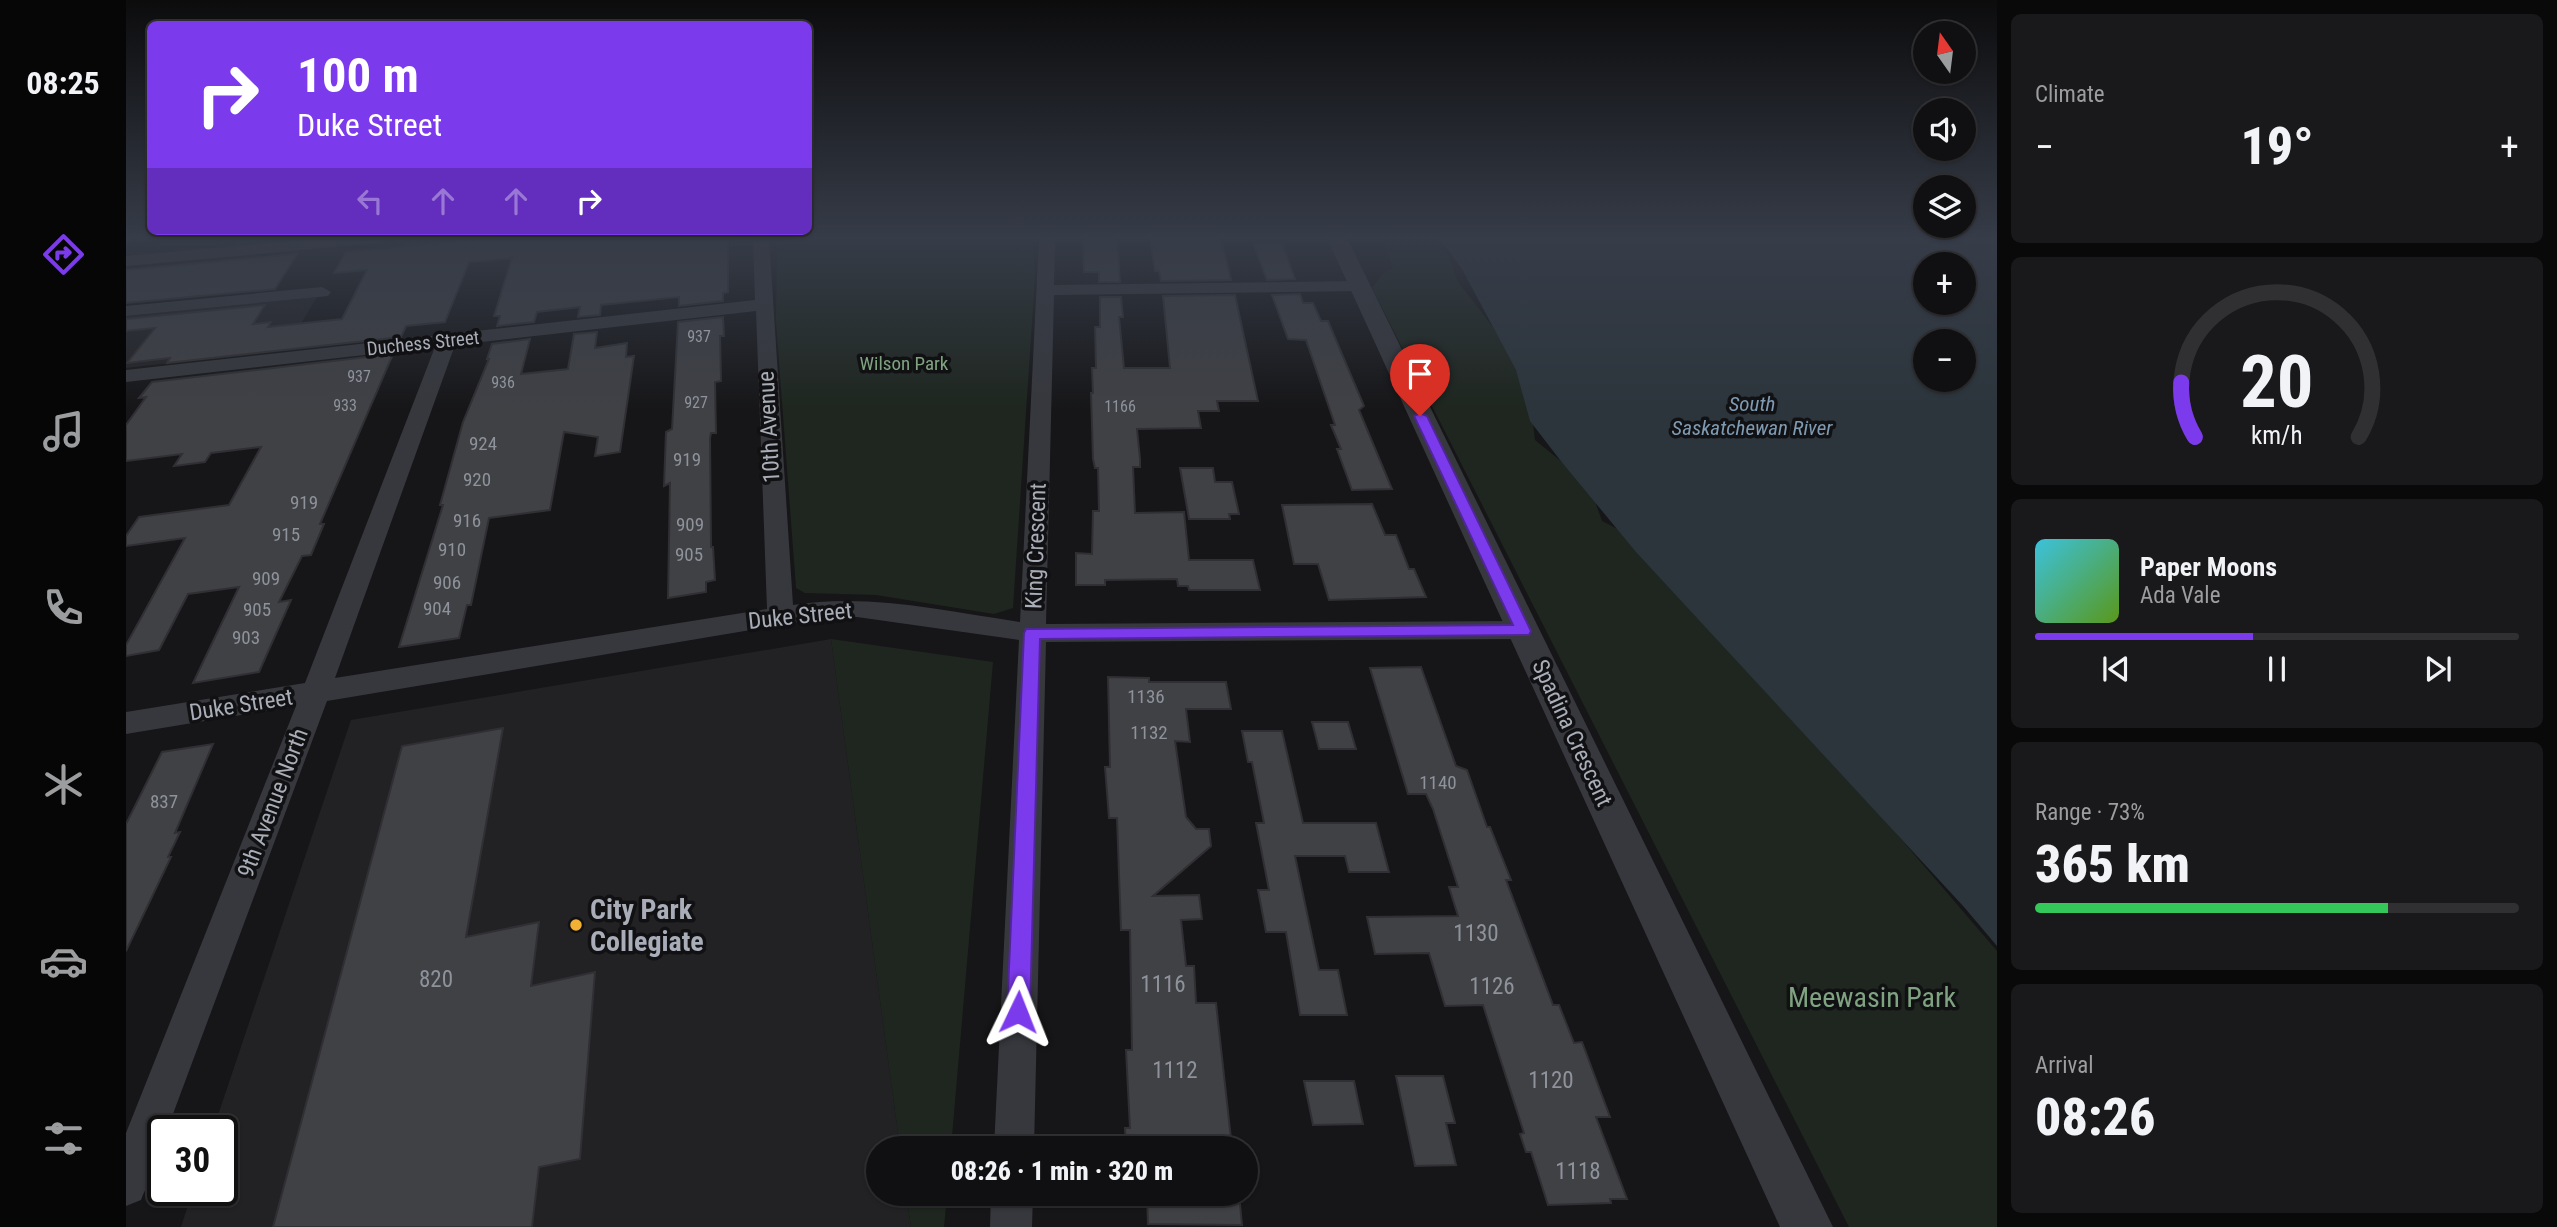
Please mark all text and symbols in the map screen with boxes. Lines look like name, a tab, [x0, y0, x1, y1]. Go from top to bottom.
north arrow	[1913, 21, 1976, 84]
map controls	[1913, 21, 1976, 392]
text: 100 m	[297, 47, 419, 104]
icon: right	[182, 49, 273, 140]
text: 08:25	[26, 64, 100, 102]
text: Climate	[2035, 81, 2105, 108]
button: sound	[1913, 98, 1976, 161]
text: Duke Street	[297, 106, 442, 144]
text: 19°	[2240, 116, 2314, 177]
text: −	[2035, 125, 2054, 169]
text: +	[2500, 125, 2519, 169]
button: layers	[1913, 175, 1976, 238]
icon: left	[351, 182, 389, 220]
icon: ahead	[424, 182, 462, 220]
icon: ahead	[497, 182, 535, 220]
icon: right	[570, 182, 608, 220]
icon: directions	[39, 230, 88, 279]
button: +	[1913, 252, 1976, 315]
street label: Duchess Street	[366, 326, 480, 360]
house number: 937	[687, 327, 711, 346]
button: −	[1913, 329, 1976, 392]
text: 20	[2240, 339, 2314, 425]
pin	[1390, 344, 1450, 416]
park label: Wilson Park	[860, 352, 949, 375]
icon: arrive	[1401, 355, 1439, 393]
house number: 937	[347, 367, 371, 386]
street label: 10th Avenue	[753, 370, 785, 484]
house number: 936	[491, 373, 515, 392]
water label: South Saskatchewan River	[1672, 392, 1833, 440]
house number: 927	[684, 393, 708, 412]
house number: 933	[333, 396, 357, 415]
house number: 1166	[1104, 397, 1136, 416]
icon: music	[39, 407, 88, 456]
text: km/h	[2251, 421, 2303, 450]
house number: 924	[469, 432, 497, 455]
house number: 919	[673, 448, 701, 471]
house number: 920	[463, 468, 491, 491]
street label: King Crescent	[1020, 483, 1052, 609]
house number: 919	[290, 491, 318, 514]
house number: 916	[453, 509, 481, 532]
house number: 909	[676, 513, 704, 536]
house number: 915	[272, 523, 300, 546]
house number: 910	[438, 538, 466, 561]
house number: 905	[675, 543, 703, 566]
text: Paper Moons	[2140, 552, 2277, 582]
house number: 909	[252, 567, 280, 590]
house number: 906	[433, 571, 461, 594]
text: Ada Vale	[2140, 582, 2220, 609]
icon: phone	[39, 583, 88, 632]
house number: 904	[423, 597, 451, 620]
street label: Duke Street	[747, 597, 853, 635]
house number: 905	[243, 598, 271, 621]
house number: 903	[232, 626, 260, 649]
icon: previous	[2097, 650, 2135, 688]
icon: pause	[2258, 650, 2296, 688]
icon: next	[2419, 650, 2457, 688]
street label: Spadina Crescent	[1526, 655, 1618, 811]
street label: Duke Street	[187, 684, 295, 726]
house number: 1136	[1127, 685, 1165, 708]
house number: 1132	[1130, 721, 1168, 744]
street label: 9th Avenue North	[232, 725, 314, 881]
icon: climate	[39, 760, 88, 809]
house number: 1140	[1419, 771, 1457, 794]
house number: 837	[150, 790, 178, 813]
text: Range · 73%	[2035, 799, 2145, 826]
text: 365 km	[2035, 834, 2190, 895]
place label: City Park Collegiate	[590, 893, 704, 958]
marker: City Park Collegiate	[568, 917, 584, 933]
house number: 1130	[1453, 920, 1499, 947]
icon: car	[39, 937, 88, 986]
house number: 820	[419, 966, 453, 993]
house number: 1116	[1140, 971, 1186, 998]
house number: 1126	[1469, 973, 1515, 1000]
position arrow	[981, 975, 1055, 1049]
park label: Meewasin Park	[1788, 981, 1956, 1014]
text: Arrival	[2035, 1052, 2094, 1079]
house number: 1112	[1152, 1057, 1198, 1084]
house number: 1120	[1528, 1067, 1574, 1094]
text: 08:26	[2035, 1087, 2155, 1148]
icon: filters	[39, 1114, 88, 1163]
speed limit sign: 30	[147, 1115, 238, 1206]
text: 08:26 · 1 min · 320 m	[951, 1156, 1173, 1186]
house number: 1118	[1555, 1158, 1601, 1185]

